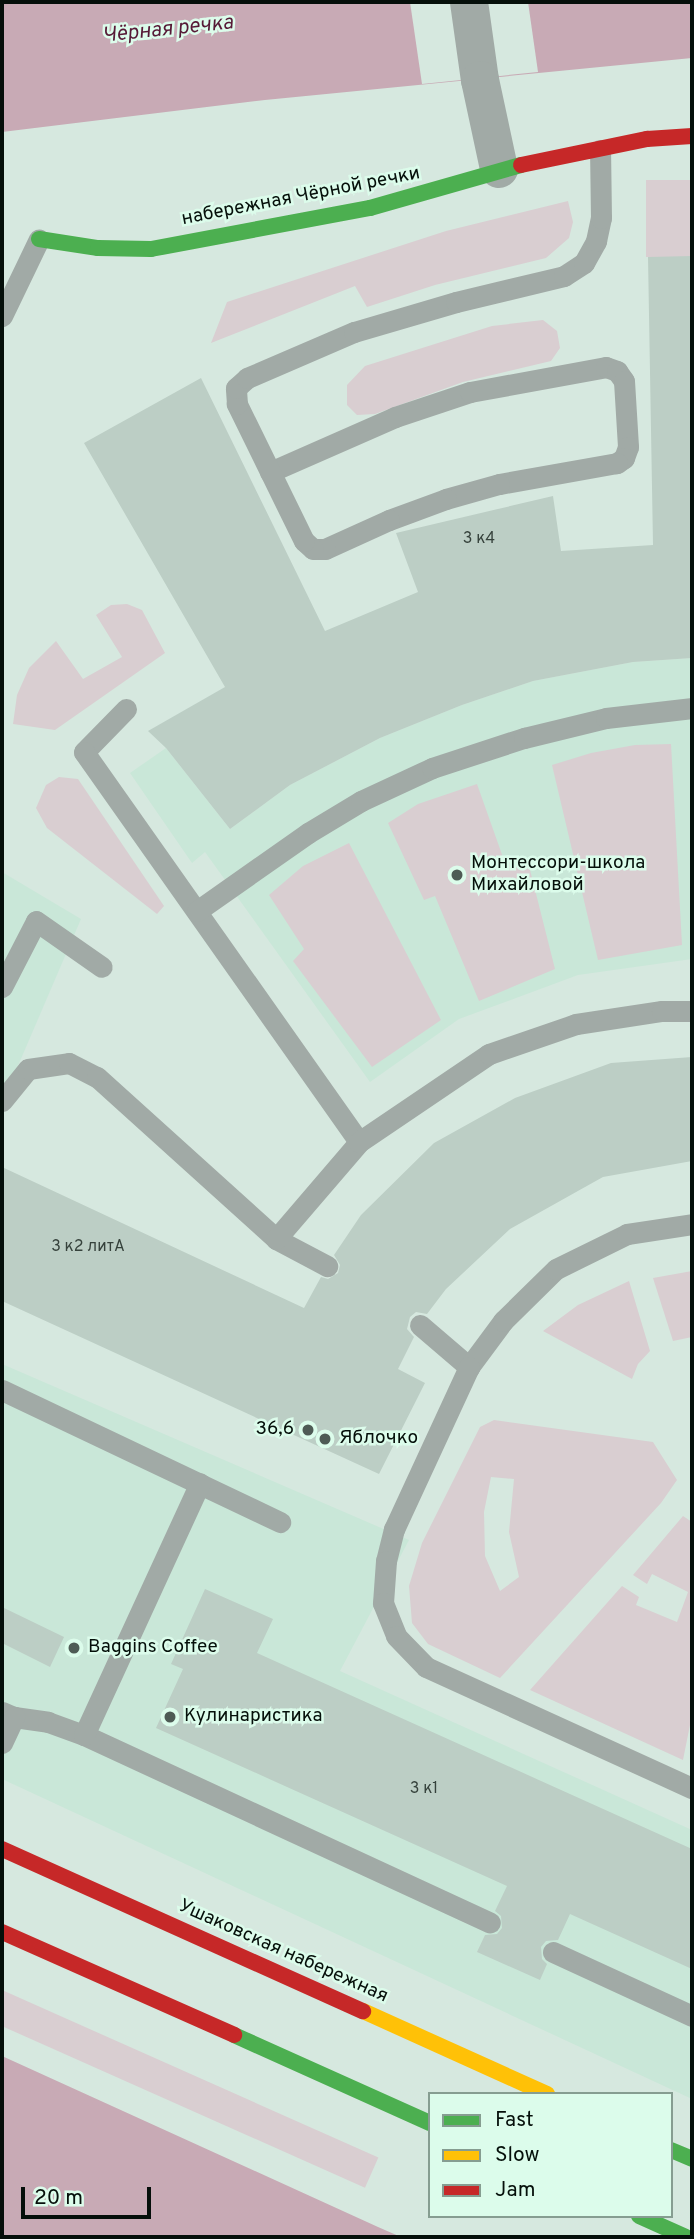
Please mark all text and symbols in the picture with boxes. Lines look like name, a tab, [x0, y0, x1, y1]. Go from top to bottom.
water label: Чёрная речка	[101, 11, 235, 49]
street label: набережная Чёрной речки	[180, 163, 422, 231]
house number: 3 к4	[463, 529, 495, 549]
place label: Монтессори-школа Михайловой	[471, 853, 645, 897]
marker: Монтессори-школа Михайловой	[449, 867, 465, 883]
house number: 3 к2 литА	[51, 1237, 125, 1257]
place label: 36,6	[256, 1419, 294, 1441]
marker: 36,6	[300, 1422, 316, 1438]
place label: Яблочко	[339, 1428, 418, 1450]
marker: Яблочко	[317, 1431, 333, 1447]
place label: Baggins Coffee	[88, 1637, 218, 1659]
marker: Baggins Coffee	[66, 1640, 82, 1656]
place label: Кулинаристика	[184, 1706, 323, 1728]
marker: Кулинаристика	[162, 1709, 178, 1725]
house number: 3 к1	[410, 1779, 438, 1799]
street label: Ушаковская набережная	[175, 1895, 391, 2009]
legend	[428, 2092, 673, 2218]
text: Fast	[495, 2107, 534, 2134]
text: Slow	[495, 2142, 540, 2169]
scale bar	[24, 2172, 154, 2216]
text: Jam	[495, 2177, 536, 2204]
text: 20 m	[34, 2185, 83, 2212]

